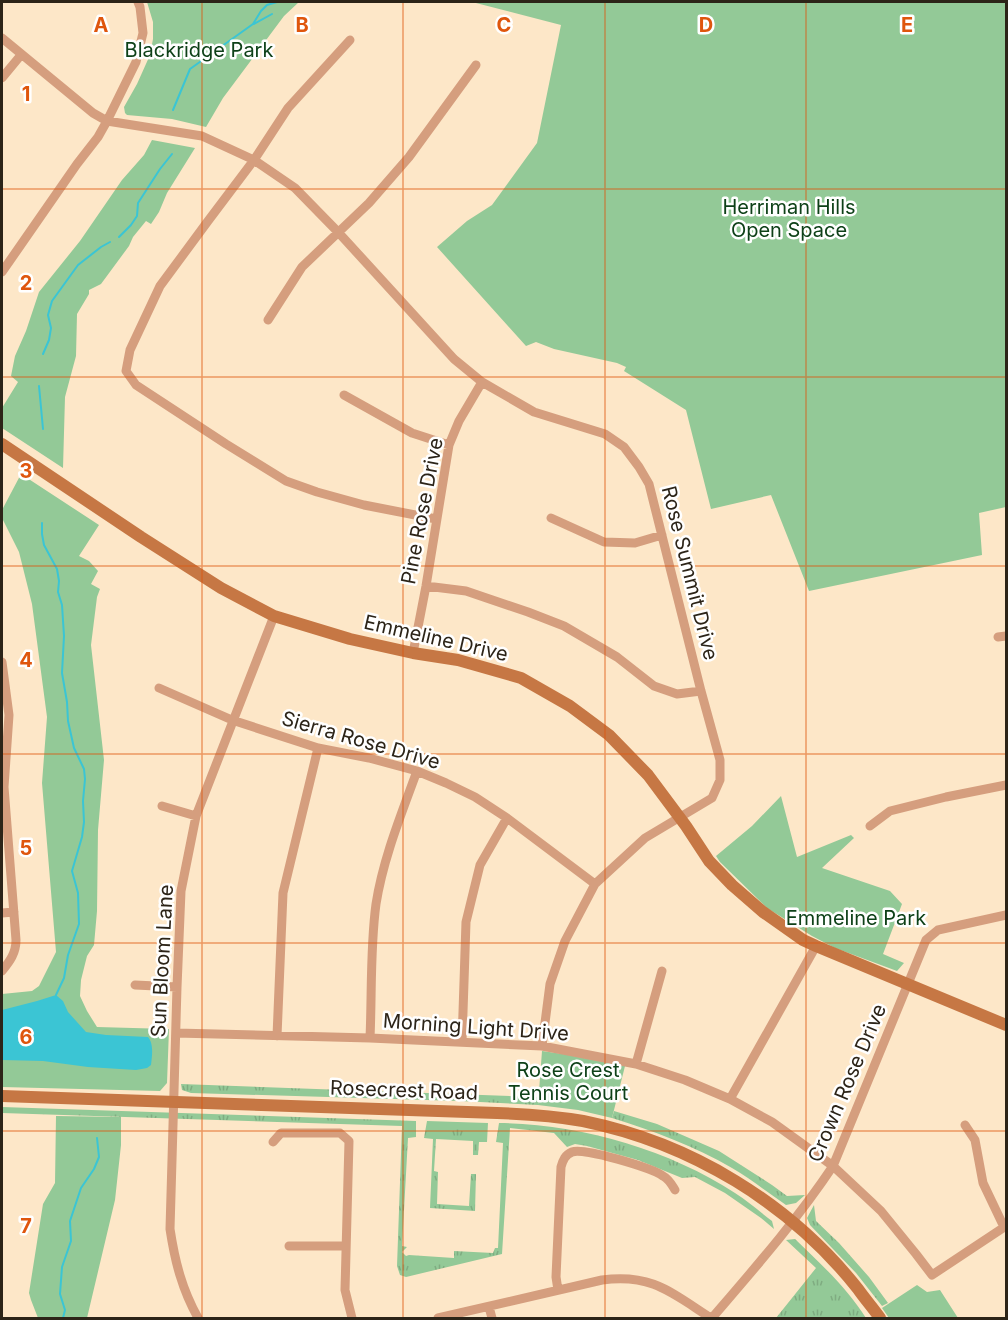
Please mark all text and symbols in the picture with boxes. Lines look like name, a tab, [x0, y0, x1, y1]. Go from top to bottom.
text: A	[94, 13, 109, 37]
text: B	[295, 13, 309, 37]
text: C	[497, 13, 511, 37]
text: D	[699, 13, 713, 37]
text: E	[901, 13, 913, 37]
park label: Blackridge Park	[125, 38, 273, 62]
text: 1	[22, 82, 30, 106]
park label: Herriman Hills Open Space	[722, 195, 856, 242]
text: 2	[20, 271, 32, 295]
street label: Pine Rose Drive	[396, 436, 448, 586]
text: 3	[20, 459, 32, 483]
street label: Rose Summit Drive	[657, 483, 723, 663]
street label: Emmeline Drive	[362, 610, 510, 666]
text: 4	[19, 648, 33, 672]
street label: Sierra Rose Drive	[279, 706, 443, 774]
text: 5	[20, 836, 32, 860]
street label: Sun Bloom Lane	[146, 884, 178, 1038]
park label: Emmeline Park	[786, 906, 926, 930]
street label: Crown Rose Drive	[803, 1000, 891, 1166]
street label: Morning Light Drive	[382, 1009, 570, 1045]
text: 6	[20, 1025, 33, 1049]
park label: Rose Crest Tennis Court	[508, 1058, 629, 1105]
street label: Rosecrest Road	[330, 1075, 478, 1105]
text: 7	[20, 1214, 32, 1238]

